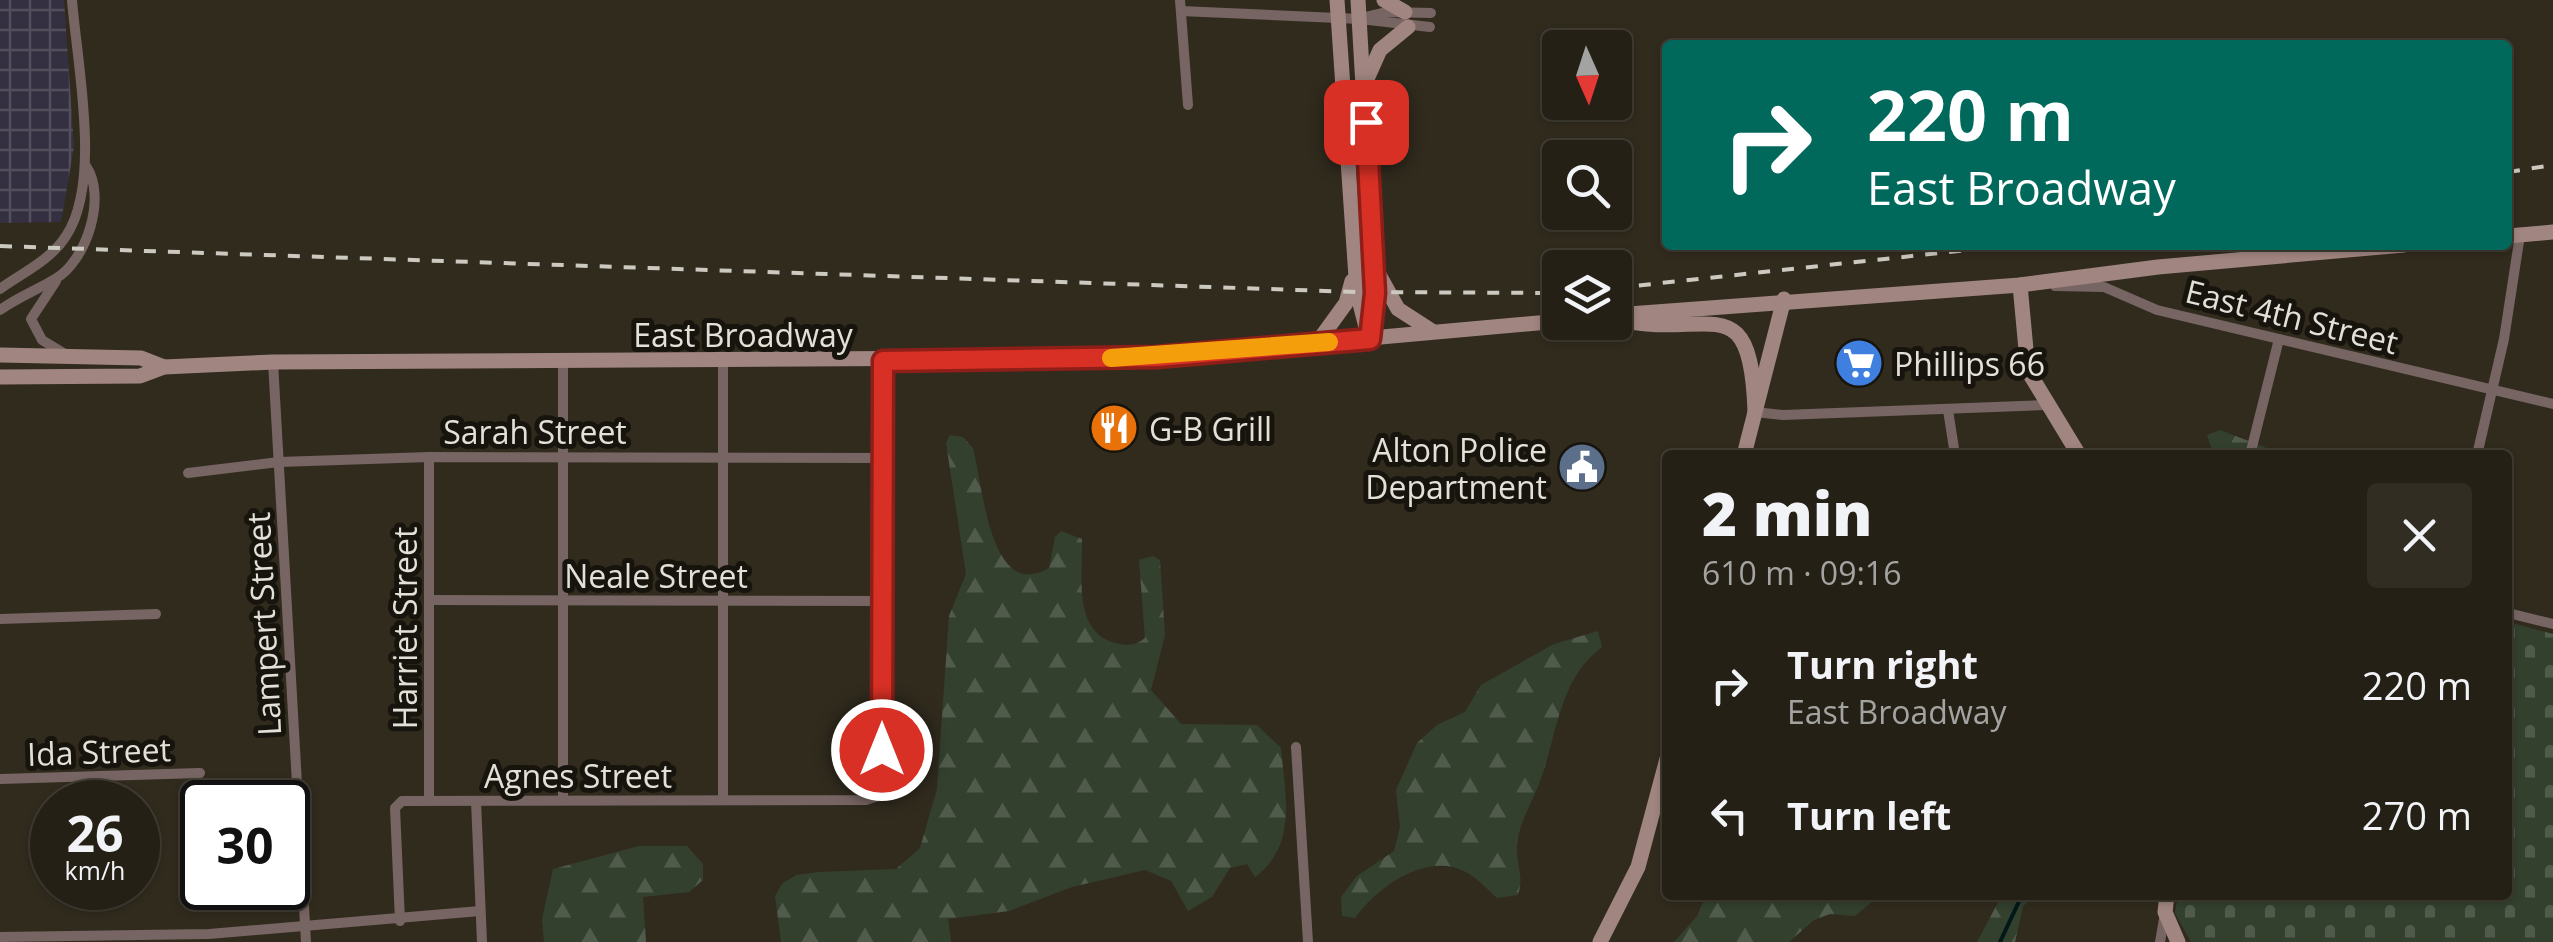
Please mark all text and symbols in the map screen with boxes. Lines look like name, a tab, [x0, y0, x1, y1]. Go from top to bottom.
north arrow	[1542, 30, 1632, 120]
map controls	[1542, 30, 1632, 340]
text: 220 m	[1867, 66, 2074, 162]
pin	[1324, 80, 1409, 165]
icon: right	[1702, 80, 1832, 210]
icon: arrive	[1339, 95, 1394, 150]
button: search	[1542, 140, 1632, 230]
text: East Broadway	[1867, 157, 2176, 218]
button: layers	[1542, 250, 1632, 340]
street label: East 4th Street	[2181, 269, 2403, 363]
street label: East Broadway	[633, 313, 854, 356]
supermarket icon: Phillips 66	[1833, 337, 1885, 389]
place label: Phillips 66	[1894, 342, 2045, 385]
restaurant icon: G-B Grill	[1088, 402, 1140, 454]
place label: G-B Grill	[1149, 407, 1272, 450]
street label: Sarah Street	[443, 410, 627, 453]
place label: Alton Police Department	[1365, 428, 1547, 508]
public building icon: Alton Police Department	[1556, 441, 1608, 493]
text: 2 min	[1702, 472, 1872, 554]
button: close	[2367, 483, 2472, 588]
street label: Lampert Street	[236, 511, 290, 737]
street label: Harriet Street	[383, 527, 426, 729]
text: 610 m · 09:16	[1702, 551, 1901, 594]
street label: Neale Street	[564, 554, 748, 597]
text: Turn right	[1787, 638, 1978, 690]
icon: right	[1702, 658, 1757, 713]
text: 220 m	[2362, 659, 2472, 711]
text: East Broadway	[1787, 690, 2007, 733]
position arrow	[830, 698, 934, 802]
street label: Ida Street	[26, 727, 172, 775]
street label: Agnes Street	[484, 754, 672, 797]
speed limit sign: 30	[180, 780, 310, 910]
icon: left	[1702, 788, 1757, 843]
text: Turn left	[1787, 789, 1951, 841]
text: 270 m	[2362, 789, 2472, 841]
text: 26	[66, 799, 124, 867]
text: km/h	[65, 853, 125, 887]

